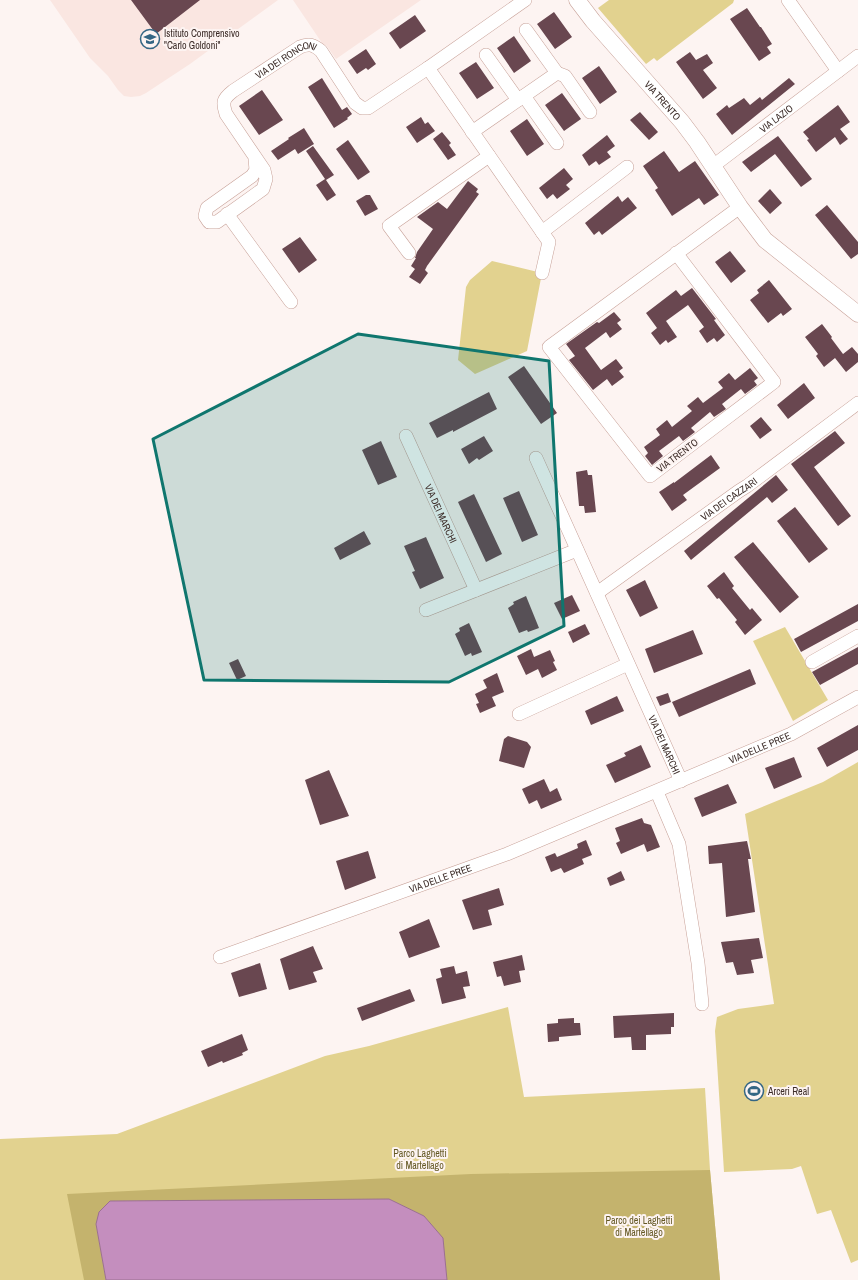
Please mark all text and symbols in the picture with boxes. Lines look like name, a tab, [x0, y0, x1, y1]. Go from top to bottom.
place label: Istituto Comprensivo "Carlo Goldoni"	[164, 27, 240, 52]
school or university icon: Istituto Comprensivo "Carlo Goldoni"	[139, 28, 161, 50]
street label: VIA DEI RONCONI	[253, 39, 319, 82]
street label: VIA TRENTO	[642, 78, 683, 123]
street label: VIA LAZIO	[757, 102, 796, 136]
street label: VIA TRENTO	[654, 436, 701, 475]
street label: VIA DEI CAZZARI	[698, 475, 760, 523]
street label: VIA DEI MARCHI	[422, 482, 460, 545]
street label: VIA DEI MARCHI	[645, 713, 683, 776]
street label: VIA DELLE PREE	[727, 729, 792, 767]
street label: VIA DELLE PREE	[407, 861, 474, 896]
sports icon: Arceri Real	[743, 1080, 765, 1102]
place label: Arceri Real	[767, 1085, 809, 1098]
park label: Parco Laghetti di Martellago	[393, 1147, 447, 1172]
park label: Parco dei Laghetti di Martellago	[605, 1214, 673, 1239]

